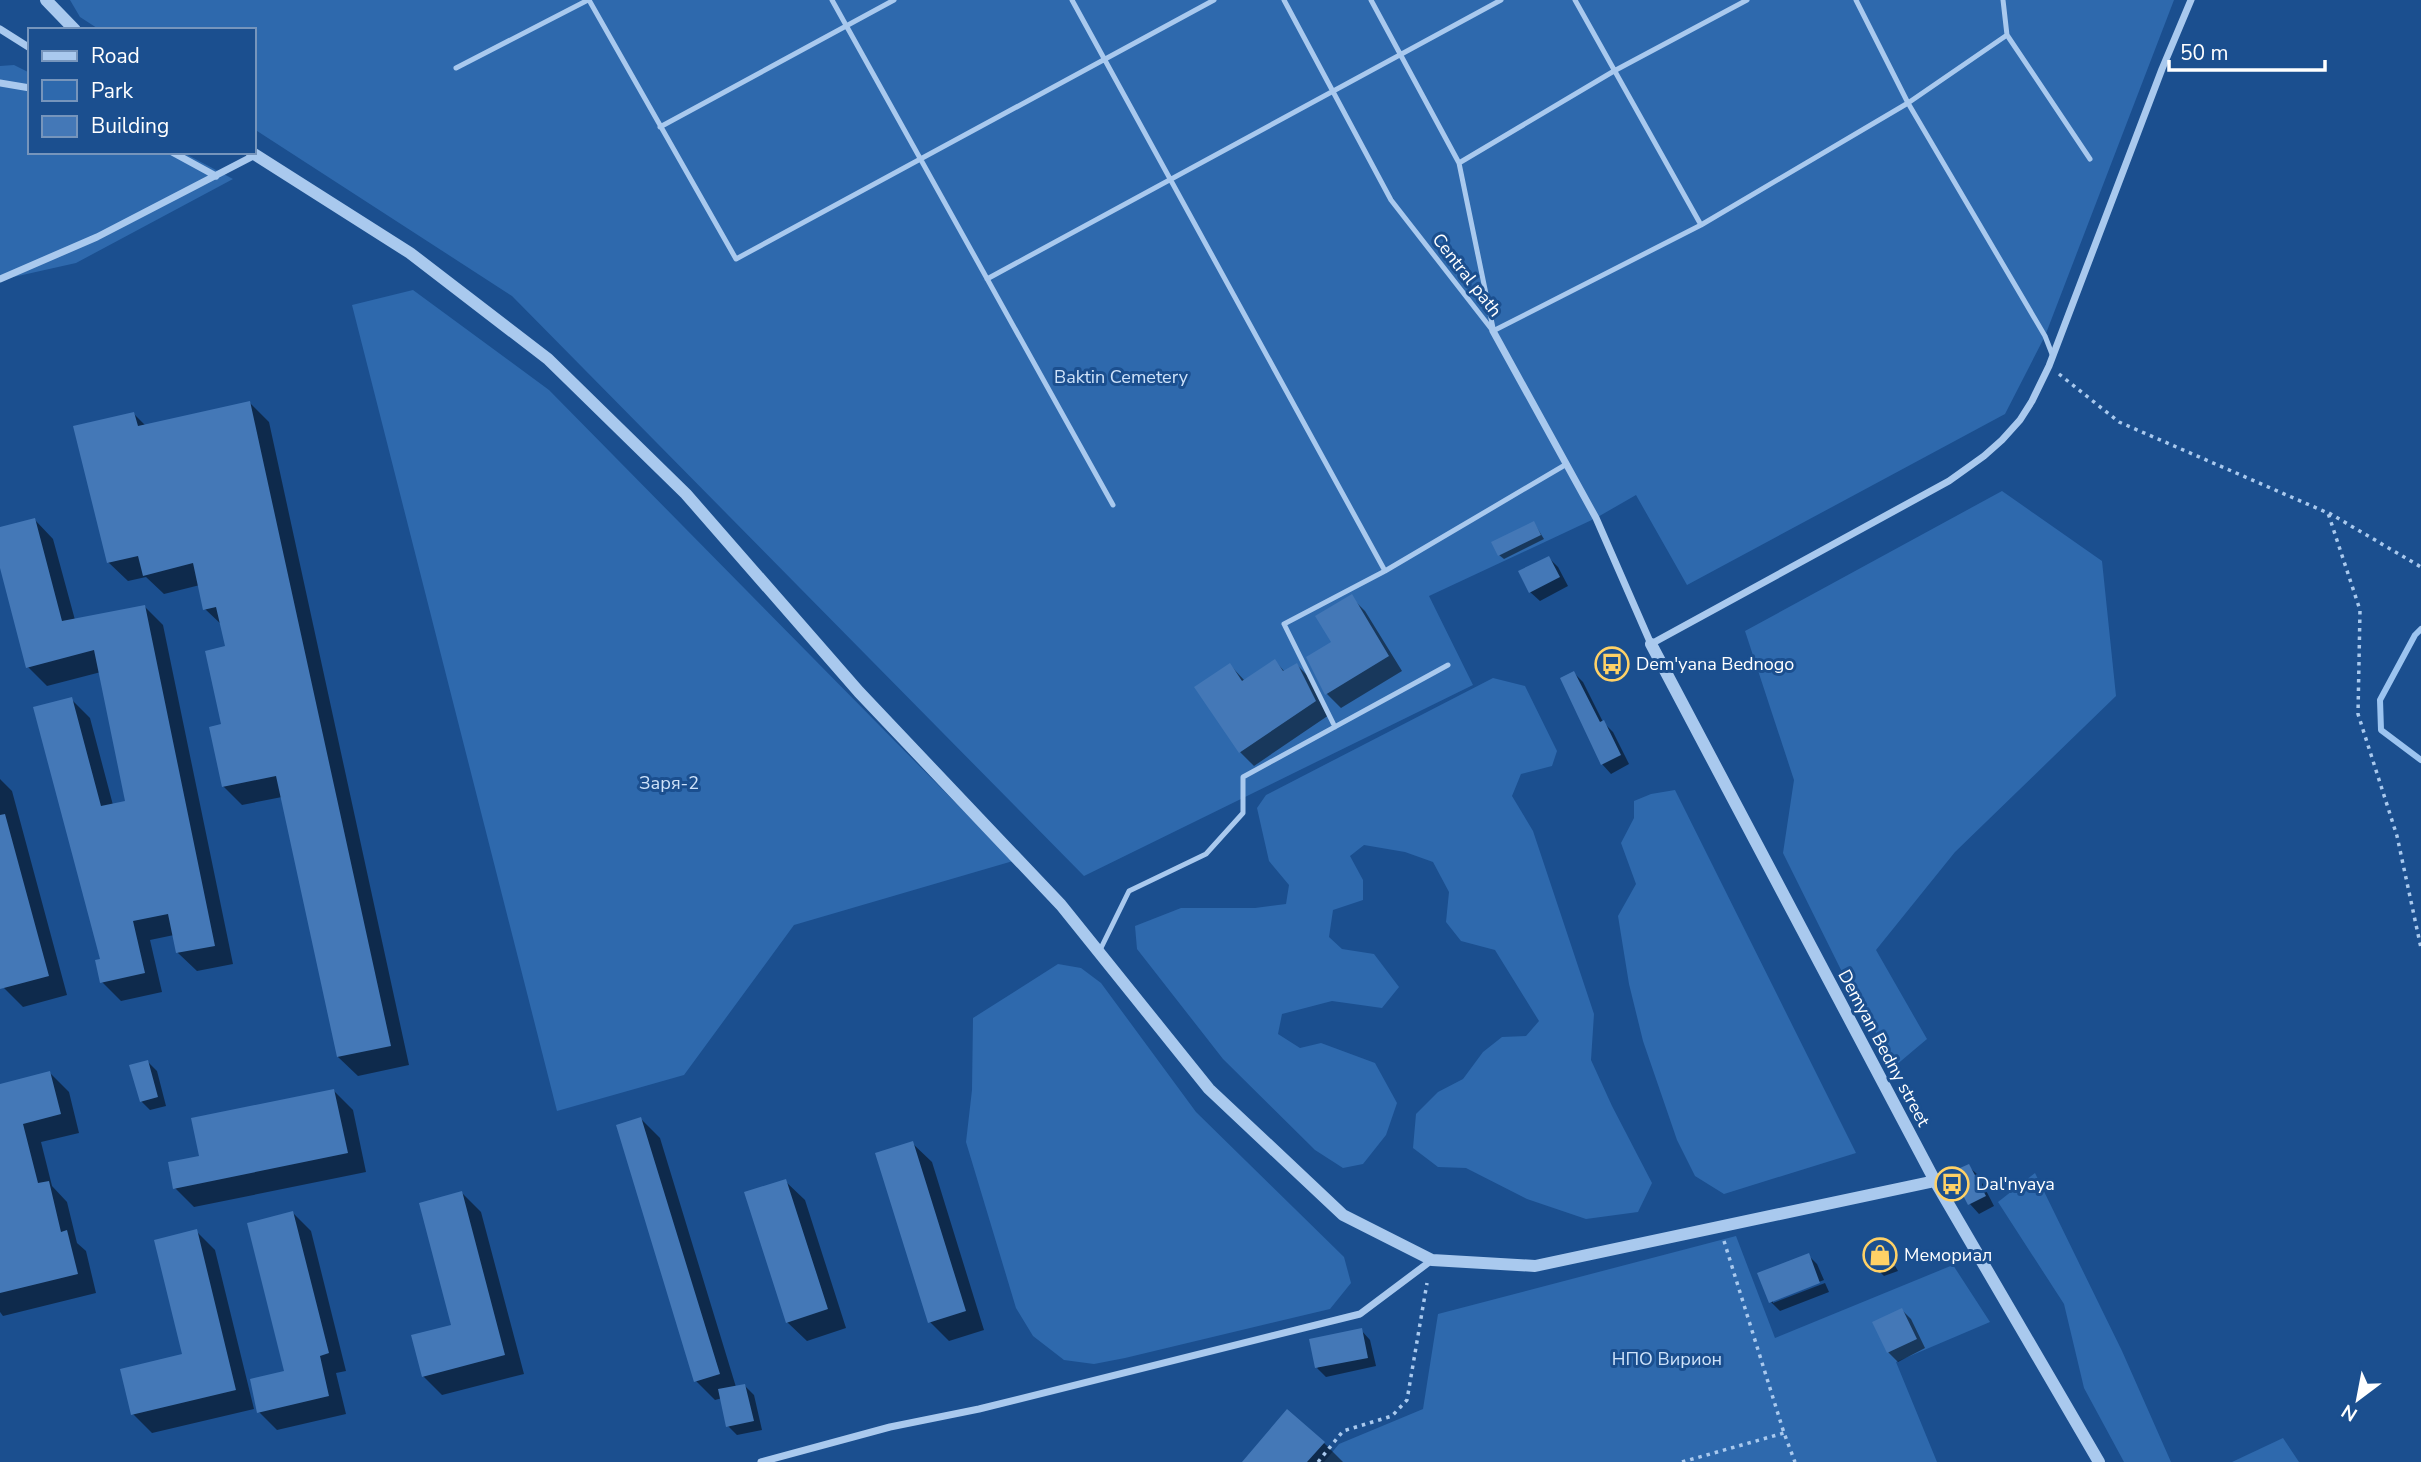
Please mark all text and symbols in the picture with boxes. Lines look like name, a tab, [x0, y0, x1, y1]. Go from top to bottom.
legend	[28, 28, 256, 154]
scale bar	[2169, 28, 2325, 72]
text: 50 m	[2180, 39, 2229, 67]
text: Road	[91, 42, 140, 70]
text: Park	[91, 77, 133, 105]
text: Building	[91, 112, 169, 140]
street label: Central path	[1427, 228, 1507, 322]
park label: Baktin Cemetery	[1054, 365, 1189, 389]
bus stop icon: Dem'yana Bednogo	[1593, 645, 1631, 683]
place label: Dem'yana Bednogo	[1636, 652, 1794, 676]
park label: Заря-2	[639, 771, 699, 795]
street label: Demyan Bedny street	[1832, 965, 1936, 1131]
bus stop icon: Dal'nyaya	[1933, 1165, 1971, 1203]
place label: Dal'nyaya	[1976, 1172, 2055, 1196]
shop icon: Мемориал	[1861, 1236, 1899, 1274]
place label: Мемориал	[1904, 1243, 1992, 1267]
park label: НПО Вирион	[1612, 1347, 1722, 1371]
north arrow	[2323, 1364, 2393, 1434]
text: N	[2337, 1398, 2362, 1427]

